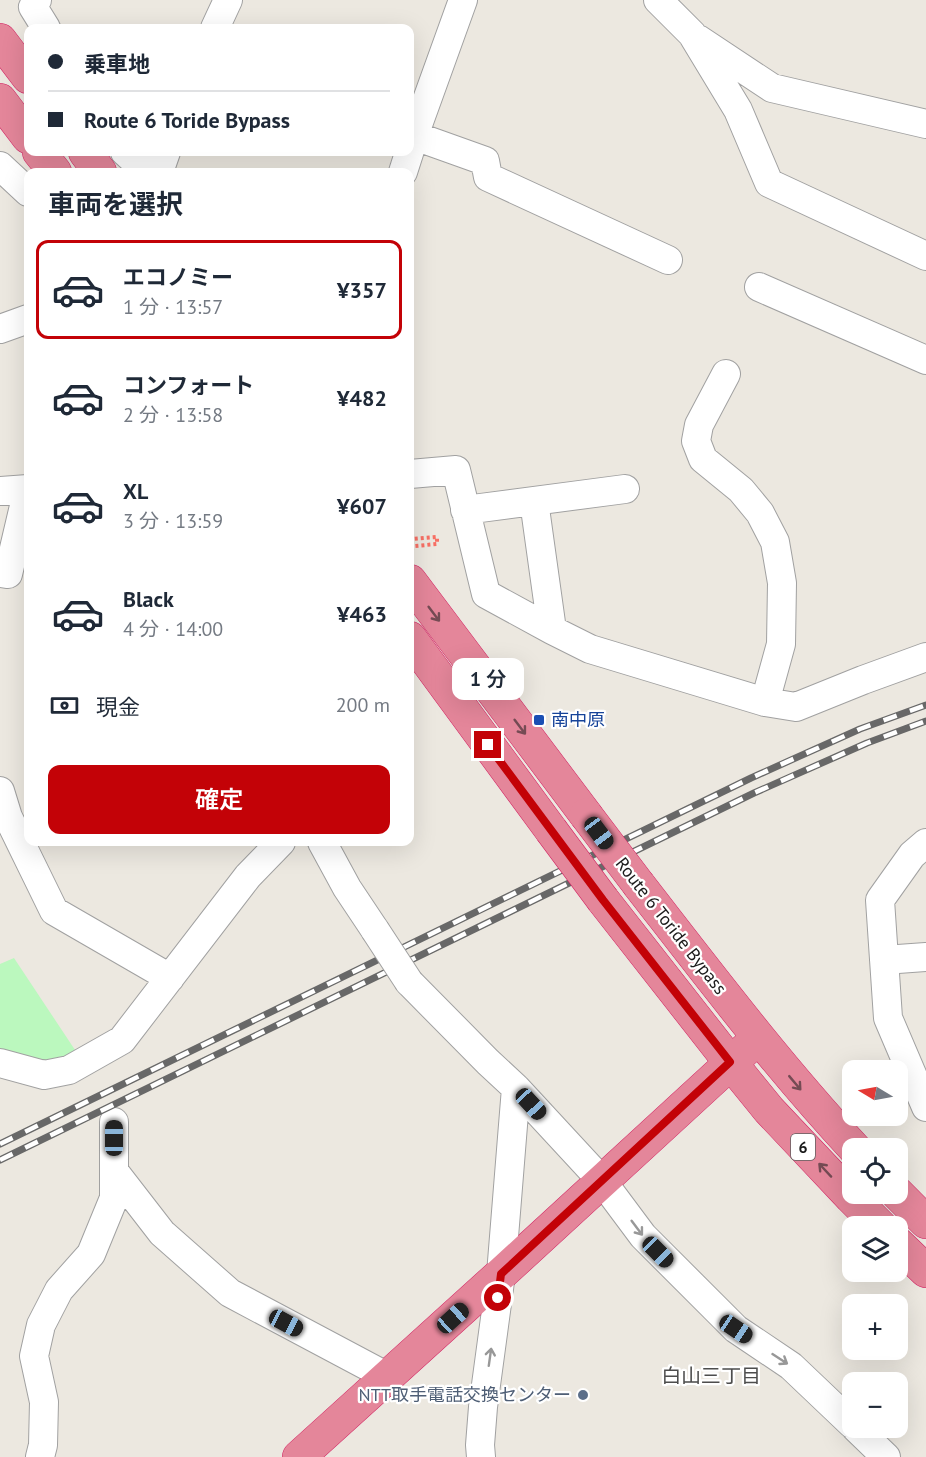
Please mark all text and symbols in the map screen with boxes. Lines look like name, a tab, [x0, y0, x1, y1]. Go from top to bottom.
text: 乗車地	[84, 50, 150, 78]
text: Route 6 Toride Bypass	[84, 106, 290, 134]
text: 車両を選択	[48, 187, 183, 221]
icon: car	[51, 263, 105, 317]
text: エコノミー	[123, 263, 233, 291]
text: ¥357	[337, 276, 387, 304]
text: 1 分 · 13:57	[123, 294, 223, 320]
icon: car	[51, 371, 105, 425]
text: コンフォート	[123, 371, 254, 399]
text: ¥482	[337, 384, 387, 412]
text: 2 分 · 13:58	[123, 402, 223, 428]
text: XL	[123, 477, 148, 505]
icon: car	[51, 479, 105, 533]
text: ¥607	[337, 492, 387, 520]
text: 3 分 · 13:59	[123, 508, 223, 534]
text: Black	[123, 585, 174, 613]
icon: car	[51, 587, 105, 641]
text: ¥463	[337, 600, 387, 628]
one-way arrow	[428, 606, 441, 622]
text: 4 分 · 14:00	[123, 616, 223, 642]
callout: 1 分	[452, 658, 524, 700]
text: 1 分	[470, 666, 506, 692]
icon: cash	[48, 689, 81, 722]
text: 200 m	[336, 692, 390, 718]
text: 現金	[96, 693, 140, 721]
place label: 南中原	[551, 708, 605, 731]
marker: 南中原	[532, 713, 546, 727]
one-way arrow	[513, 719, 526, 735]
route end	[474, 731, 501, 758]
button: 確定	[48, 765, 390, 834]
car	[581, 813, 617, 853]
street label: Route 6 Toride Bypass	[611, 853, 732, 999]
north arrow	[842, 1060, 908, 1126]
map controls	[842, 1060, 908, 1438]
one-way arrow	[789, 1074, 802, 1090]
car	[512, 1085, 550, 1123]
car	[105, 1120, 123, 1156]
road number: 6	[791, 1134, 815, 1160]
button: locate	[842, 1138, 908, 1204]
one-way arrow	[818, 1163, 832, 1178]
button: layers	[842, 1216, 908, 1282]
one-way arrow	[630, 1220, 643, 1236]
car	[639, 1233, 677, 1271]
route start	[484, 1284, 511, 1311]
button: +	[842, 1294, 908, 1360]
car	[434, 1299, 472, 1337]
car	[266, 1307, 306, 1339]
car	[716, 1311, 756, 1347]
one-way arrow	[484, 1348, 495, 1368]
one-way arrow	[772, 1352, 789, 1365]
district label: 白山三丁目	[661, 1363, 761, 1389]
button: −	[842, 1372, 908, 1438]
place label: NTT取手電話交換センター	[359, 1383, 571, 1406]
marker: NTT取手電話交換センター	[576, 1388, 590, 1402]

